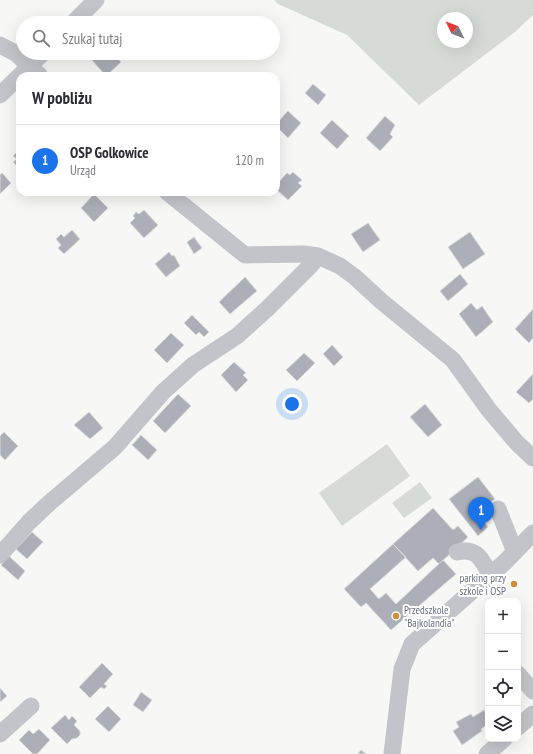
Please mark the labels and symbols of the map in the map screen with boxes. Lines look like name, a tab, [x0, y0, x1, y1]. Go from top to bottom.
north arrow	[437, 12, 473, 48]
your location	[282, 394, 302, 414]
pin: 1	[468, 497, 494, 530]
place label: parking przy szkole i OSP	[459, 571, 507, 598]
marker: parking przy szkole i OSP	[509, 579, 519, 589]
place label: Przedszkole "Bajkolandia"	[404, 603, 454, 630]
marker: Przedszkole "Bajkolandia"	[391, 611, 401, 621]

